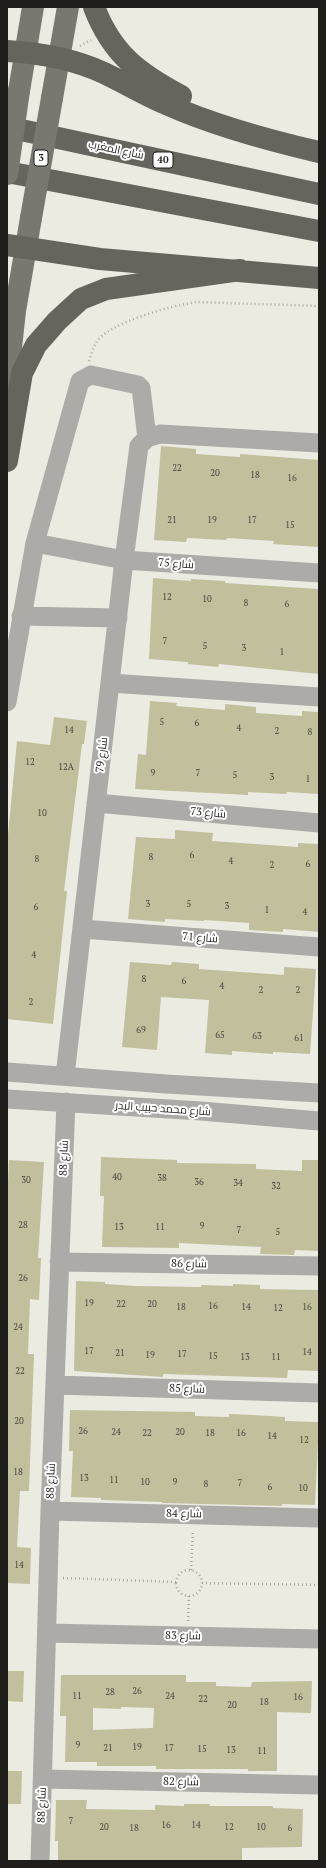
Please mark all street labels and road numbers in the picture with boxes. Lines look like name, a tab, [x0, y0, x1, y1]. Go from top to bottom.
street label: شارع المغرب	[87, 138, 145, 162]
road number: 3	[34, 150, 48, 166]
road number: 40	[153, 152, 173, 168]
street label: شارع 75	[158, 556, 194, 572]
street label: شارع 79	[93, 736, 111, 774]
street label: شارع 73	[190, 805, 226, 821]
street label: شارع 71	[182, 930, 218, 946]
street label: شارع محمد حبيب البدر	[115, 1099, 211, 1119]
street label: شارع 88	[57, 1140, 71, 1176]
street label: شارع 86	[171, 1257, 207, 1271]
street label: شارع 85	[169, 1382, 205, 1396]
street label: شارع 88	[44, 1463, 58, 1499]
street label: شارع 84	[166, 1507, 202, 1521]
street label: شارع 83	[165, 1629, 201, 1643]
street label: شارع 82	[163, 1775, 199, 1789]
street label: شارع 88	[35, 1787, 49, 1823]

